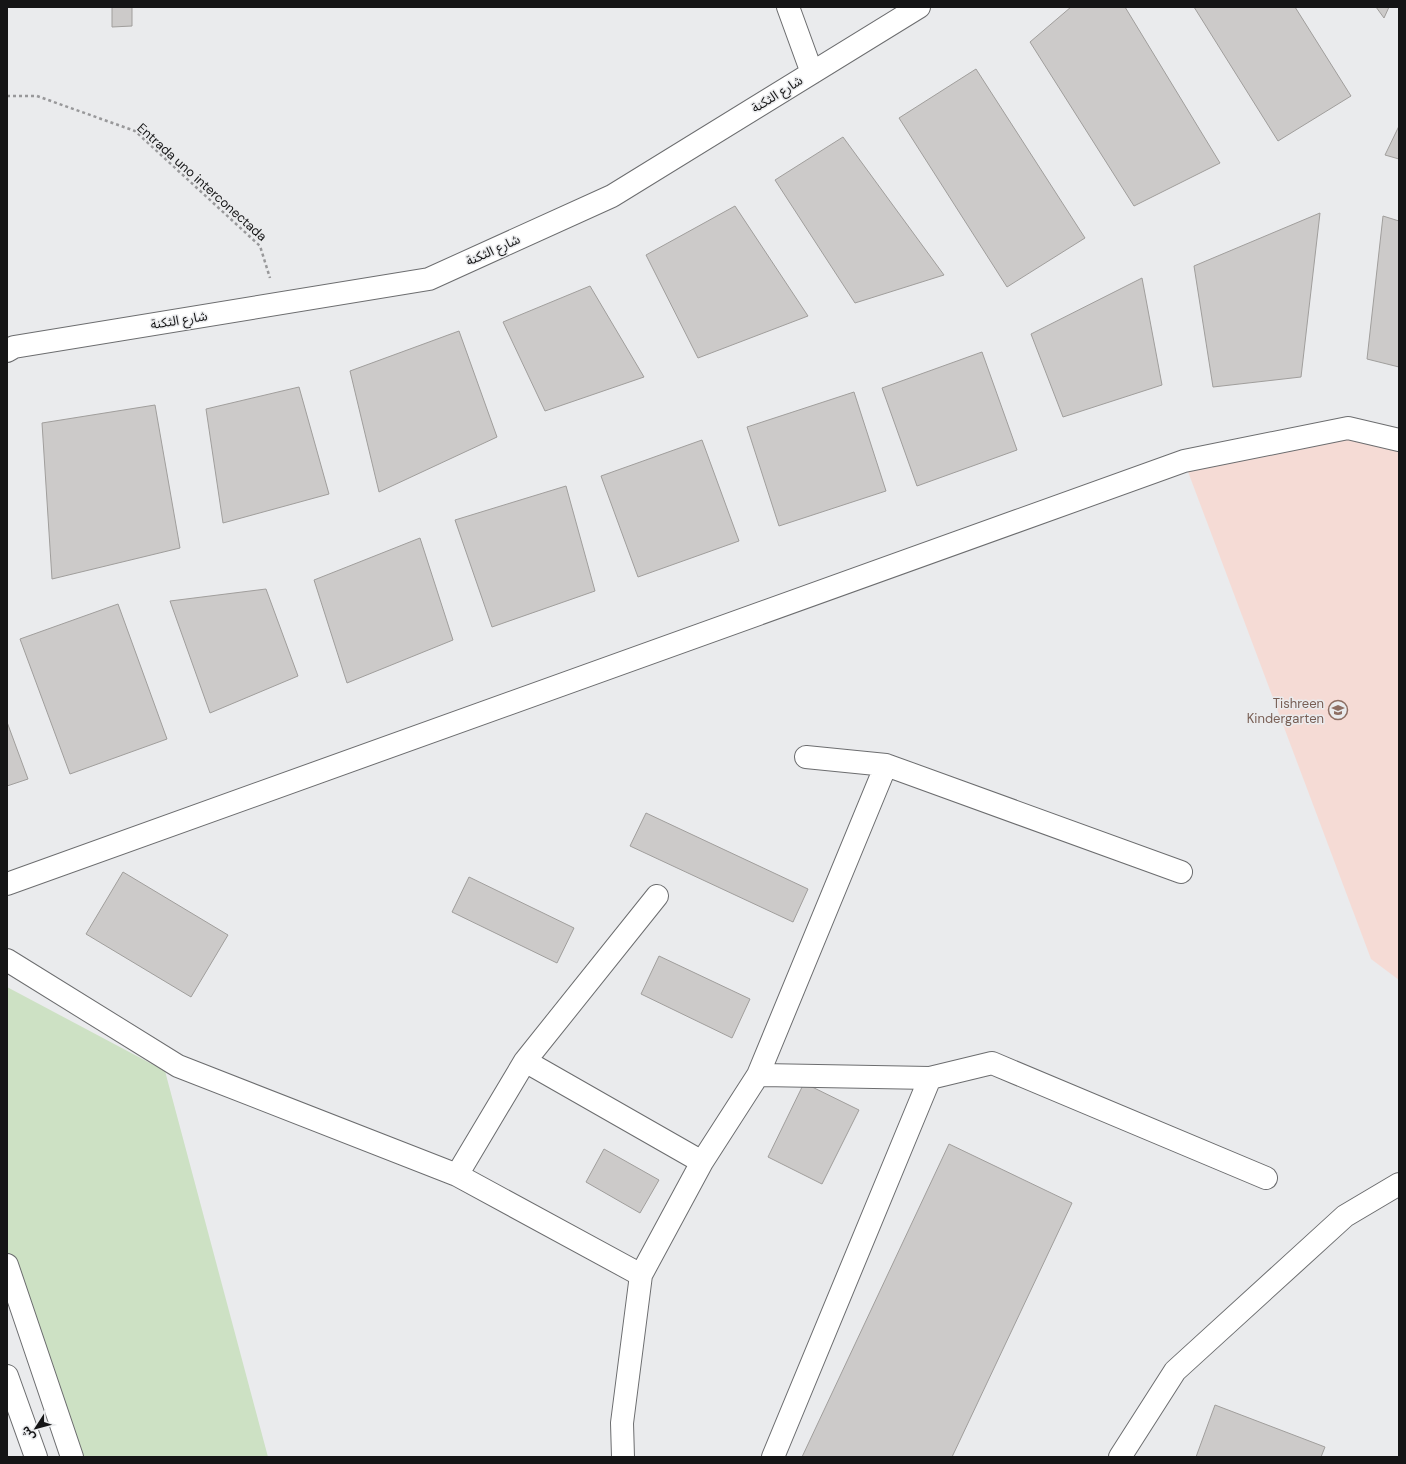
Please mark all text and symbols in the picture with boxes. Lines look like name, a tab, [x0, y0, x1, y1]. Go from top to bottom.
street label: شارع الثكنة	[748, 72, 807, 118]
street label: Entrada uno interconectada	[134, 119, 270, 245]
street label: شارع الثكنة	[463, 231, 524, 271]
street label: شارع الثكنة	[149, 307, 209, 335]
place label: Tishreen Kindergarten	[1247, 695, 1324, 727]
school or university icon: Tishreen Kindergarten	[1327, 699, 1349, 721]
north arrow	[16, 1408, 56, 1448]
text: ش	[18, 1424, 38, 1444]

